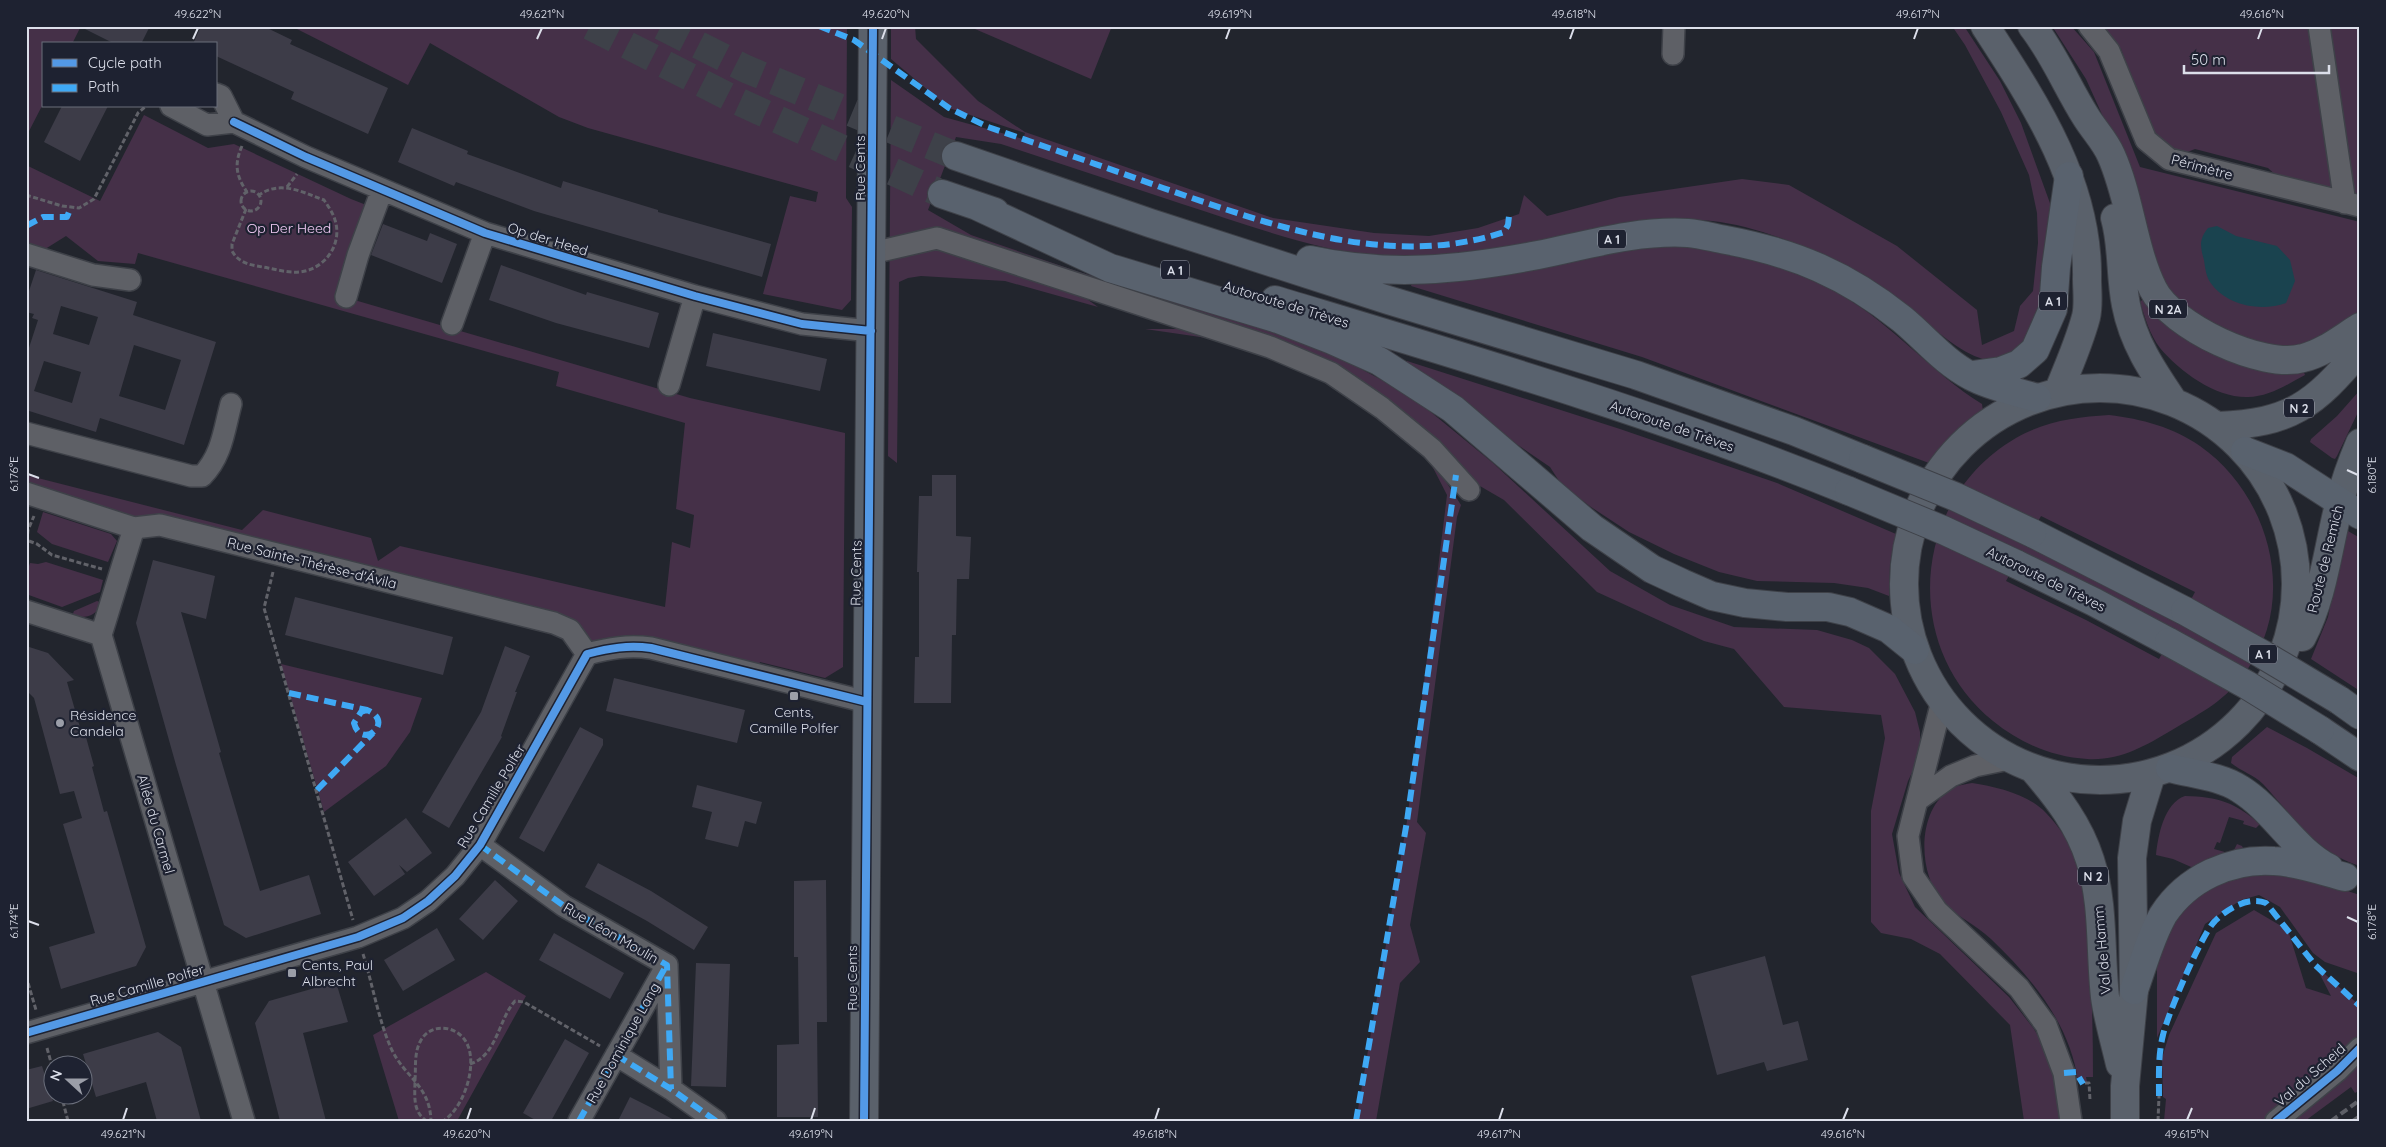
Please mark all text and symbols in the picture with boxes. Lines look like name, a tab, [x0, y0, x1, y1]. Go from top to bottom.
text: 49.622°N	[175, 6, 221, 21]
text: 49.621°N	[520, 6, 564, 21]
text: 49.620°N	[862, 6, 910, 21]
text: 49.619°N	[1208, 6, 1252, 21]
text: 49.618°N	[1552, 6, 1596, 21]
text: 49.617°N	[1896, 6, 1940, 21]
text: 49.616°N	[2240, 6, 2284, 21]
legend	[42, 42, 218, 108]
scale bar	[2184, 42, 2328, 74]
text: 50 m	[2191, 50, 2226, 69]
text: Cycle path	[88, 53, 162, 72]
text: Path	[88, 77, 120, 96]
street label: Rue Cents	[851, 135, 869, 201]
street label: Périmètre	[2169, 150, 2235, 184]
street label: Op der Heed	[506, 218, 590, 260]
park label: Op Der Heed	[247, 219, 331, 237]
road number: A 1	[1598, 230, 1626, 248]
road number: A 1	[1161, 260, 1189, 280]
street label: Autoroute de Trèves	[1221, 276, 1351, 332]
road number: A 1	[2039, 292, 2067, 310]
road number: N 2A	[2149, 300, 2187, 318]
street label: Autoroute de Trèves	[1607, 396, 1737, 456]
road number: N 2	[2284, 398, 2314, 418]
text: 6.176°E	[6, 456, 21, 492]
text: 6.180°E	[2364, 456, 2379, 493]
street label: Route de Remich	[2303, 503, 2347, 615]
street label: Rue Sainte-Thérèse-d'Ávila	[225, 533, 399, 593]
street label: Rue Cents	[846, 540, 866, 606]
street label: Autoroute de Trèves	[1983, 542, 2109, 616]
road number: A 1	[2249, 644, 2277, 664]
marker: Cents, Camille Polfer	[788, 690, 800, 702]
place label: Cents, Camille Polfer	[749, 703, 839, 737]
place label: Résidence Candela	[70, 706, 137, 740]
marker: Résidence Candela	[54, 717, 66, 729]
street label: Rue Camille Polfer	[453, 740, 529, 851]
street label: Allée du Carmel	[133, 772, 179, 876]
road number: N 2	[2078, 866, 2108, 886]
street label: Rue Léon Moulin	[560, 898, 662, 968]
text: 6.174°E	[6, 903, 21, 939]
text: 6.178°E	[2364, 904, 2379, 940]
street label: Val de Hamm	[2089, 905, 2115, 995]
street label: Rue Cents	[843, 945, 861, 1011]
place label: Cents, Paul Albrecht	[302, 956, 373, 990]
street label: Rue Camille Polfer	[88, 960, 207, 1010]
marker: Cents, Paul Albrecht	[286, 967, 298, 979]
street label: Rue Dominique Lang	[582, 979, 664, 1107]
street label: Val du Scheid	[2271, 1039, 2349, 1111]
north arrow	[42, 1054, 92, 1104]
text: N	[46, 1067, 66, 1083]
text: 49.621°N	[101, 1126, 145, 1141]
text: 49.620°N	[443, 1126, 491, 1141]
text: 49.619°N	[789, 1126, 833, 1141]
text: 49.618°N	[1133, 1126, 1177, 1141]
text: 49.617°N	[1477, 1126, 1521, 1141]
text: 49.616°N	[1821, 1126, 1865, 1141]
text: 49.615°N	[2165, 1126, 2209, 1141]

